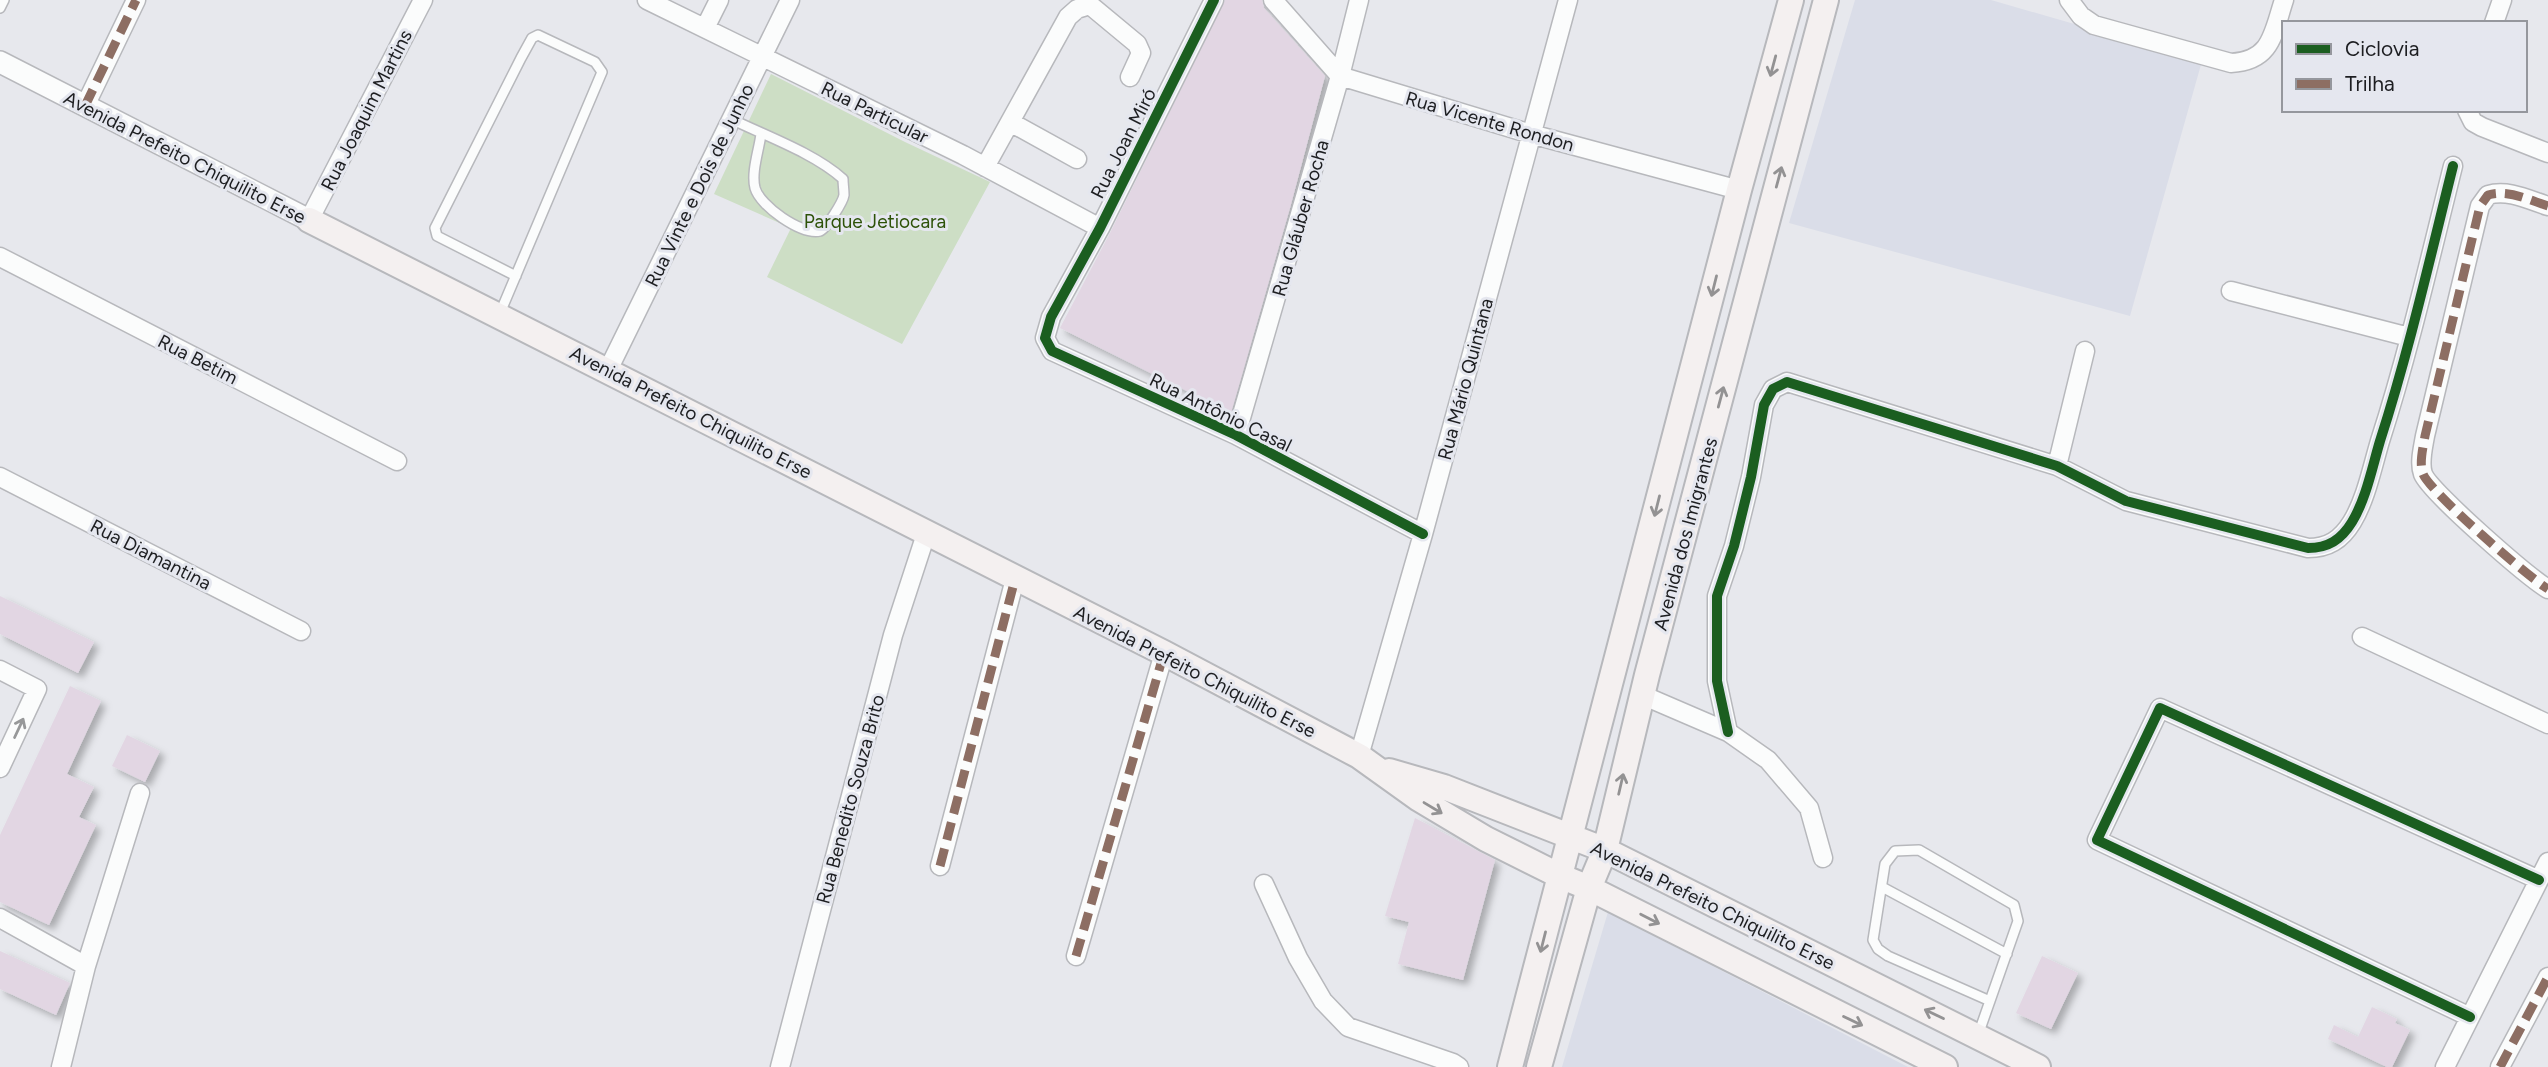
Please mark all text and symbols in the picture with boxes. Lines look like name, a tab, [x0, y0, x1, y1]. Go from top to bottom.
legend	[2282, 21, 2527, 112]
street label: Rua Joaquim Martins	[316, 26, 417, 195]
text: Ciclovia	[2345, 36, 2419, 61]
one-way arrow	[1765, 55, 1778, 77]
text: Trilha	[2345, 71, 2395, 96]
street label: Rua Particular	[817, 77, 933, 149]
street label: Rua Vinte e Dois de Junho	[640, 80, 759, 291]
street label: Rua Joan Miró	[1086, 84, 1161, 202]
street label: Avenida Prefeito Chiquilito Erse	[60, 86, 310, 229]
street label: Rua Vicente Rondon	[1403, 86, 1577, 157]
street label: Rua Gláuber Rocha	[1267, 137, 1334, 299]
one-way arrow	[1773, 167, 1786, 189]
park label: Parque Jetiocara	[804, 210, 946, 233]
one-way arrow	[1707, 274, 1720, 296]
street label: Rua Mário Quintana	[1433, 296, 1498, 463]
street label: Rua Betim	[154, 330, 242, 389]
street label: Avenida Prefeito Chiquilito Erse	[566, 341, 816, 484]
street label: Rua Antônio Casal	[1146, 368, 1296, 457]
one-way arrow	[1716, 387, 1729, 409]
street label: Avenida dos Imigrantes	[1649, 435, 1722, 633]
one-way arrow	[1650, 494, 1663, 517]
street label: Rua Diamantina	[87, 514, 215, 595]
street label: Avenida Prefeito Chiquilito Erse	[1070, 600, 1320, 743]
street label: Rua Benedito Souza Brito	[811, 692, 890, 906]
one-way arrow	[13, 718, 26, 739]
one-way arrow	[1615, 773, 1628, 795]
one-way arrow	[1423, 801, 1443, 815]
street label: Avenida Prefeito Chiquilito Erse	[1587, 836, 1838, 975]
one-way arrow	[1639, 912, 1660, 926]
one-way arrow	[1536, 930, 1549, 953]
one-way arrow	[1924, 1007, 1945, 1021]
one-way arrow	[1842, 1015, 1863, 1029]

